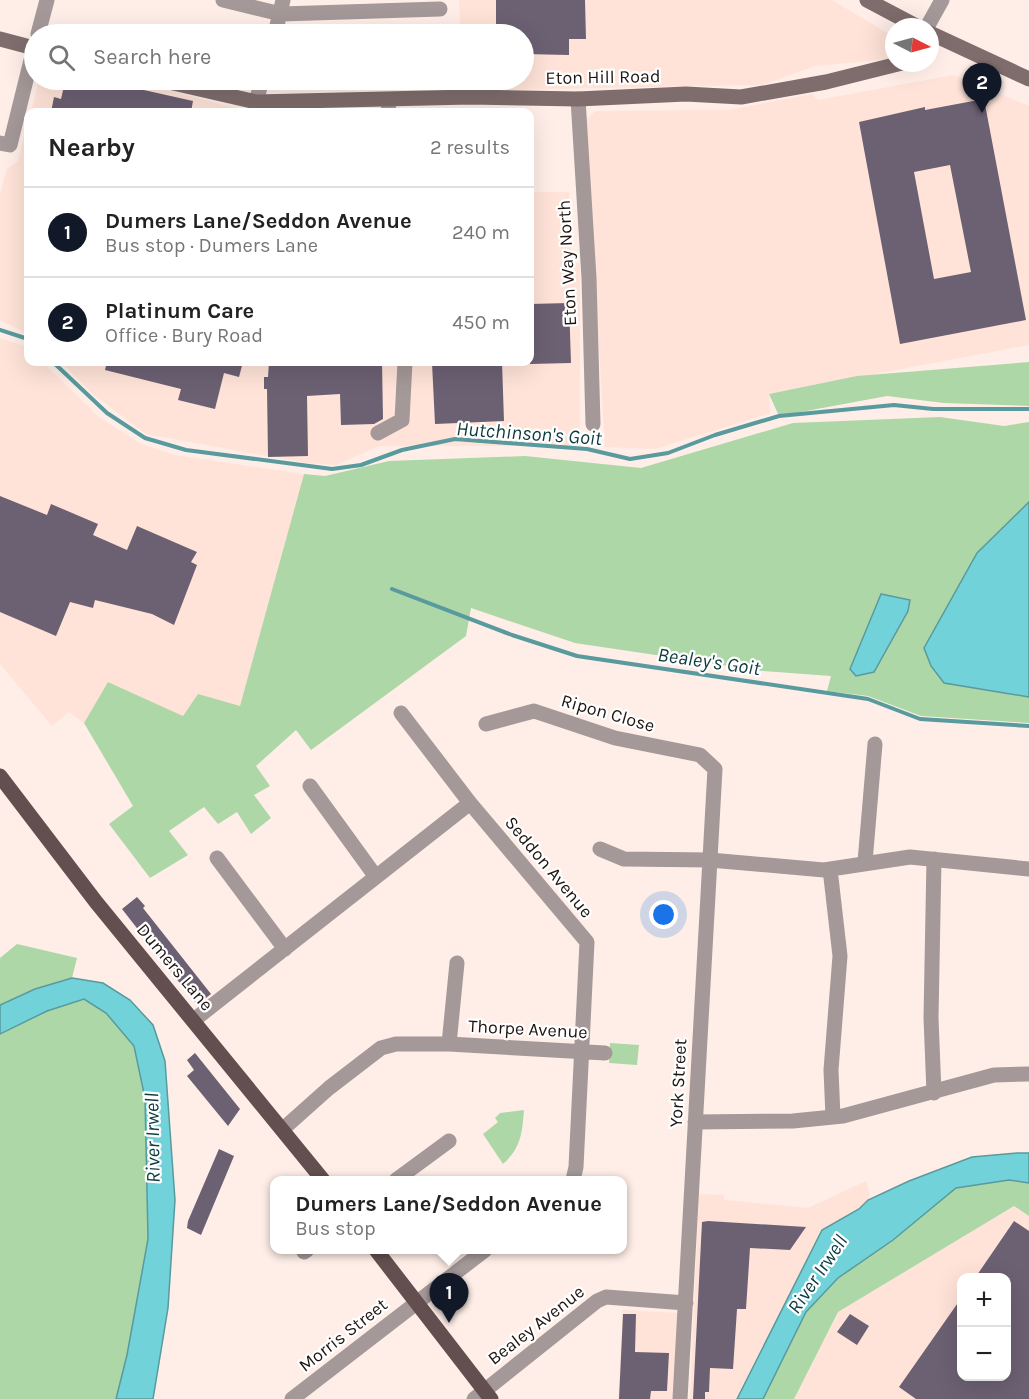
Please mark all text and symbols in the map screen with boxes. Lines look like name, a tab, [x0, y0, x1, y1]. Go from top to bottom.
north arrow	[885, 18, 939, 72]
search box	[24, 24, 534, 90]
icon: search	[45, 41, 78, 74]
text: Search here	[93, 44, 211, 70]
pin: 2	[962, 63, 1002, 113]
street label: Eton Hill Road	[545, 65, 661, 89]
text: Nearby	[48, 132, 135, 163]
text: 2 results	[430, 136, 510, 159]
street label: Eton Way North	[553, 199, 581, 327]
text: Dumers Lane/Seddon Avenue	[105, 208, 412, 234]
text: 1	[64, 221, 71, 244]
text: 240 m	[452, 221, 510, 244]
text: Bus stop · Dumers Lane	[105, 234, 318, 257]
text: Platinum Care	[105, 298, 254, 324]
text: 2	[61, 311, 74, 334]
text: 450 m	[452, 311, 510, 334]
text: Office · Bury Road	[105, 324, 263, 347]
water label: Hutchinson's Goit	[455, 417, 603, 450]
water label: Bealey's Goit	[656, 643, 762, 680]
street label: Ripon Close	[559, 689, 657, 737]
street label: Seddon Avenue	[500, 812, 598, 922]
your location	[649, 900, 678, 929]
street label: Dumers Lane	[132, 919, 218, 1015]
street label: Thorpe Avenue	[468, 1015, 588, 1043]
street label: York Street	[665, 1038, 691, 1128]
water label: River Irwell	[140, 1093, 165, 1183]
popup	[270, 1176, 627, 1254]
text: Dumers Lane/Seddon Avenue	[295, 1191, 602, 1217]
text: Bus stop	[295, 1217, 376, 1240]
water label: River Irwell	[783, 1230, 852, 1318]
map controls	[957, 1273, 1011, 1381]
button: +	[957, 1273, 1011, 1327]
pin: 1	[430, 1274, 468, 1323]
street label: Bealey Avenue	[483, 1280, 589, 1370]
street label: Morris Street	[294, 1293, 392, 1376]
button: −	[957, 1327, 1011, 1381]

